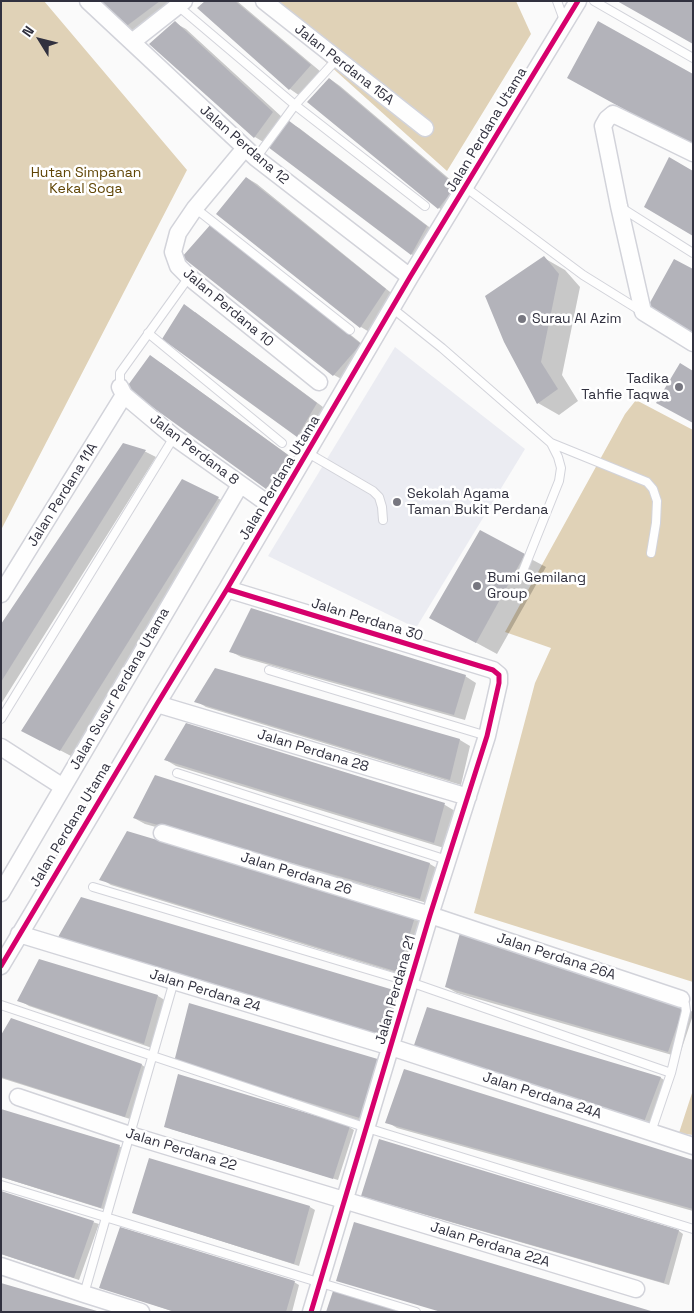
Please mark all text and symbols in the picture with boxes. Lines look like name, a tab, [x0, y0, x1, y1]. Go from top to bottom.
north arrow	[15, 15, 65, 65]
street label: Jalan Perdana 15A	[291, 21, 397, 109]
text: N	[18, 22, 38, 40]
street label: Jalan Perdana Utama	[443, 65, 531, 195]
street label: Jalan Perdana 12	[196, 102, 292, 188]
park label: Hutan Simpanan Kekal Soga	[31, 165, 141, 198]
street label: Jalan Perdana 10	[179, 265, 277, 351]
place label: Surau Al Azim	[532, 311, 622, 327]
marker: Surau Al Azim	[516, 313, 528, 325]
place label: Tadika Tahfie Taqwa	[581, 371, 669, 404]
marker: Tadika Tahfie Taqwa	[673, 381, 685, 393]
street label: Jalan Perdana 8	[146, 411, 242, 489]
street label: Jalan Perdana Utama	[236, 413, 324, 543]
street label: Jalan Perdana 11A	[24, 440, 102, 550]
place label: Sekolah Agama Taman Bukit Perdana	[407, 486, 548, 518]
marker: Sekolah Agama Taman Bukit Perdana	[391, 496, 403, 508]
place label: Bumi Gemilang Group	[487, 570, 586, 602]
marker: Bumi Gemilang Group	[471, 580, 483, 592]
street label: Jalan Perdana 30	[309, 595, 425, 645]
street label: Jalan Susur Perdana Utama	[67, 605, 173, 773]
street label: Jalan Perdana 28	[255, 726, 371, 776]
street label: Jalan Perdana Utama	[27, 760, 115, 890]
street label: Jalan Perdana 26	[238, 849, 354, 899]
street label: Jalan Perdana 26A	[494, 930, 618, 984]
street label: Jalan Perdana 21	[372, 933, 420, 1047]
street label: Jalan Perdana 24	[147, 966, 263, 1016]
street label: Jalan Perdana 24A	[480, 1069, 604, 1123]
street label: Jalan Perdana 22	[123, 1125, 239, 1175]
street label: Jalan Perdana 22A	[428, 1219, 552, 1271]

